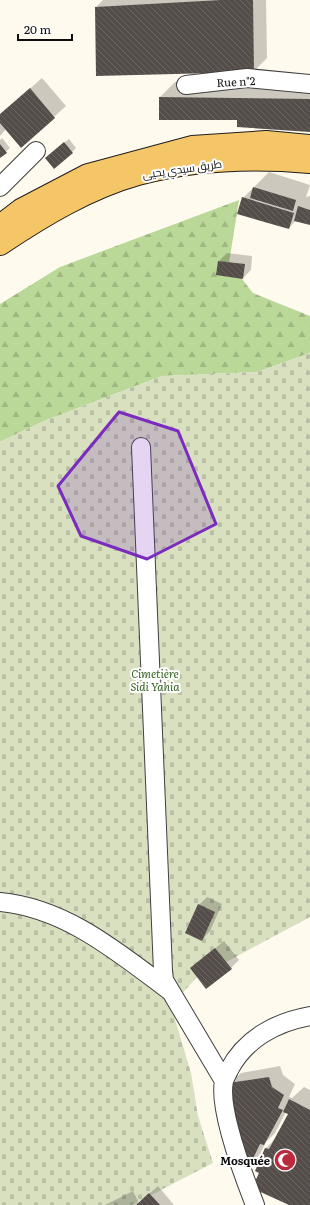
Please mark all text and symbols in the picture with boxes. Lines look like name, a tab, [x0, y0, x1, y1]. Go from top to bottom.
scale bar	[18, 16, 72, 42]
text: 20 m	[24, 20, 51, 38]
street label: Rue n°2	[216, 72, 256, 90]
street label: طريق سيدي يحيى	[141, 155, 223, 183]
park label: Cimetière Sidi Yahia	[131, 665, 180, 694]
mosque icon: Mosquée	[272, 1147, 298, 1173]
place label: Mosquée	[220, 1152, 270, 1168]

